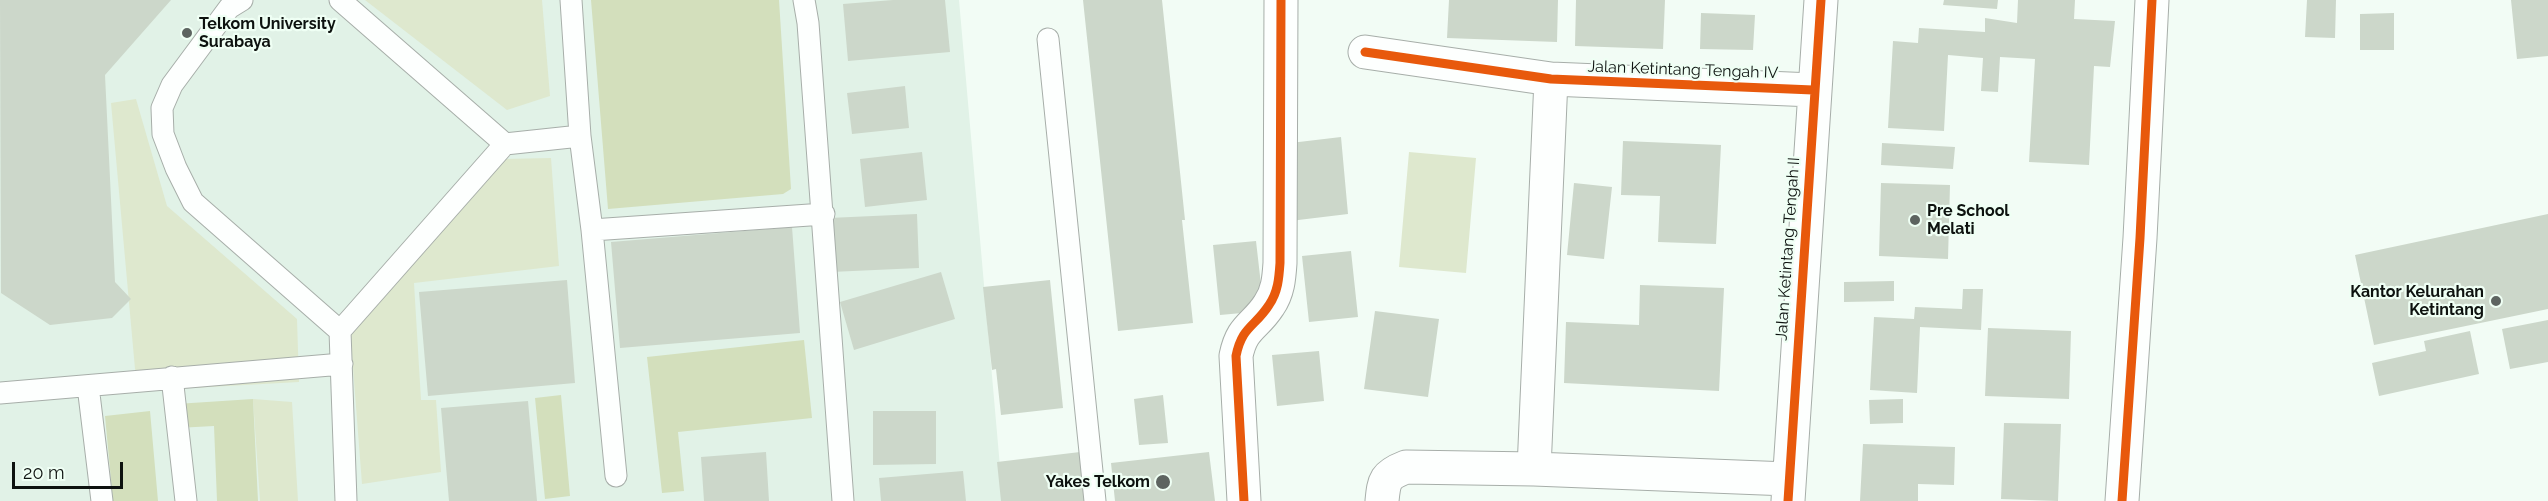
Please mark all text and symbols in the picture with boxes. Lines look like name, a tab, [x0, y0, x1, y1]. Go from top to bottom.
place label: Telkom University Surabaya	[199, 14, 336, 52]
marker: Telkom University Surabaya	[180, 26, 194, 40]
street label: Jalan Ketintang Tengah IV	[1587, 57, 1779, 83]
street label: Jalan Ketintang Tengah II	[1772, 157, 1804, 341]
place label: Pre School Melati	[1927, 201, 2009, 239]
marker: Pre School Melati	[1908, 213, 1922, 227]
place label: Kantor Kelurahan Ketintang	[2350, 282, 2484, 320]
marker: Kantor Kelurahan Ketintang	[2489, 294, 2503, 308]
scale bar	[15, 450, 126, 488]
text: 20 m	[23, 462, 65, 483]
place label: Yakes Telkom	[1046, 472, 1150, 492]
marker: Yakes Telkom	[1154, 473, 1172, 491]

